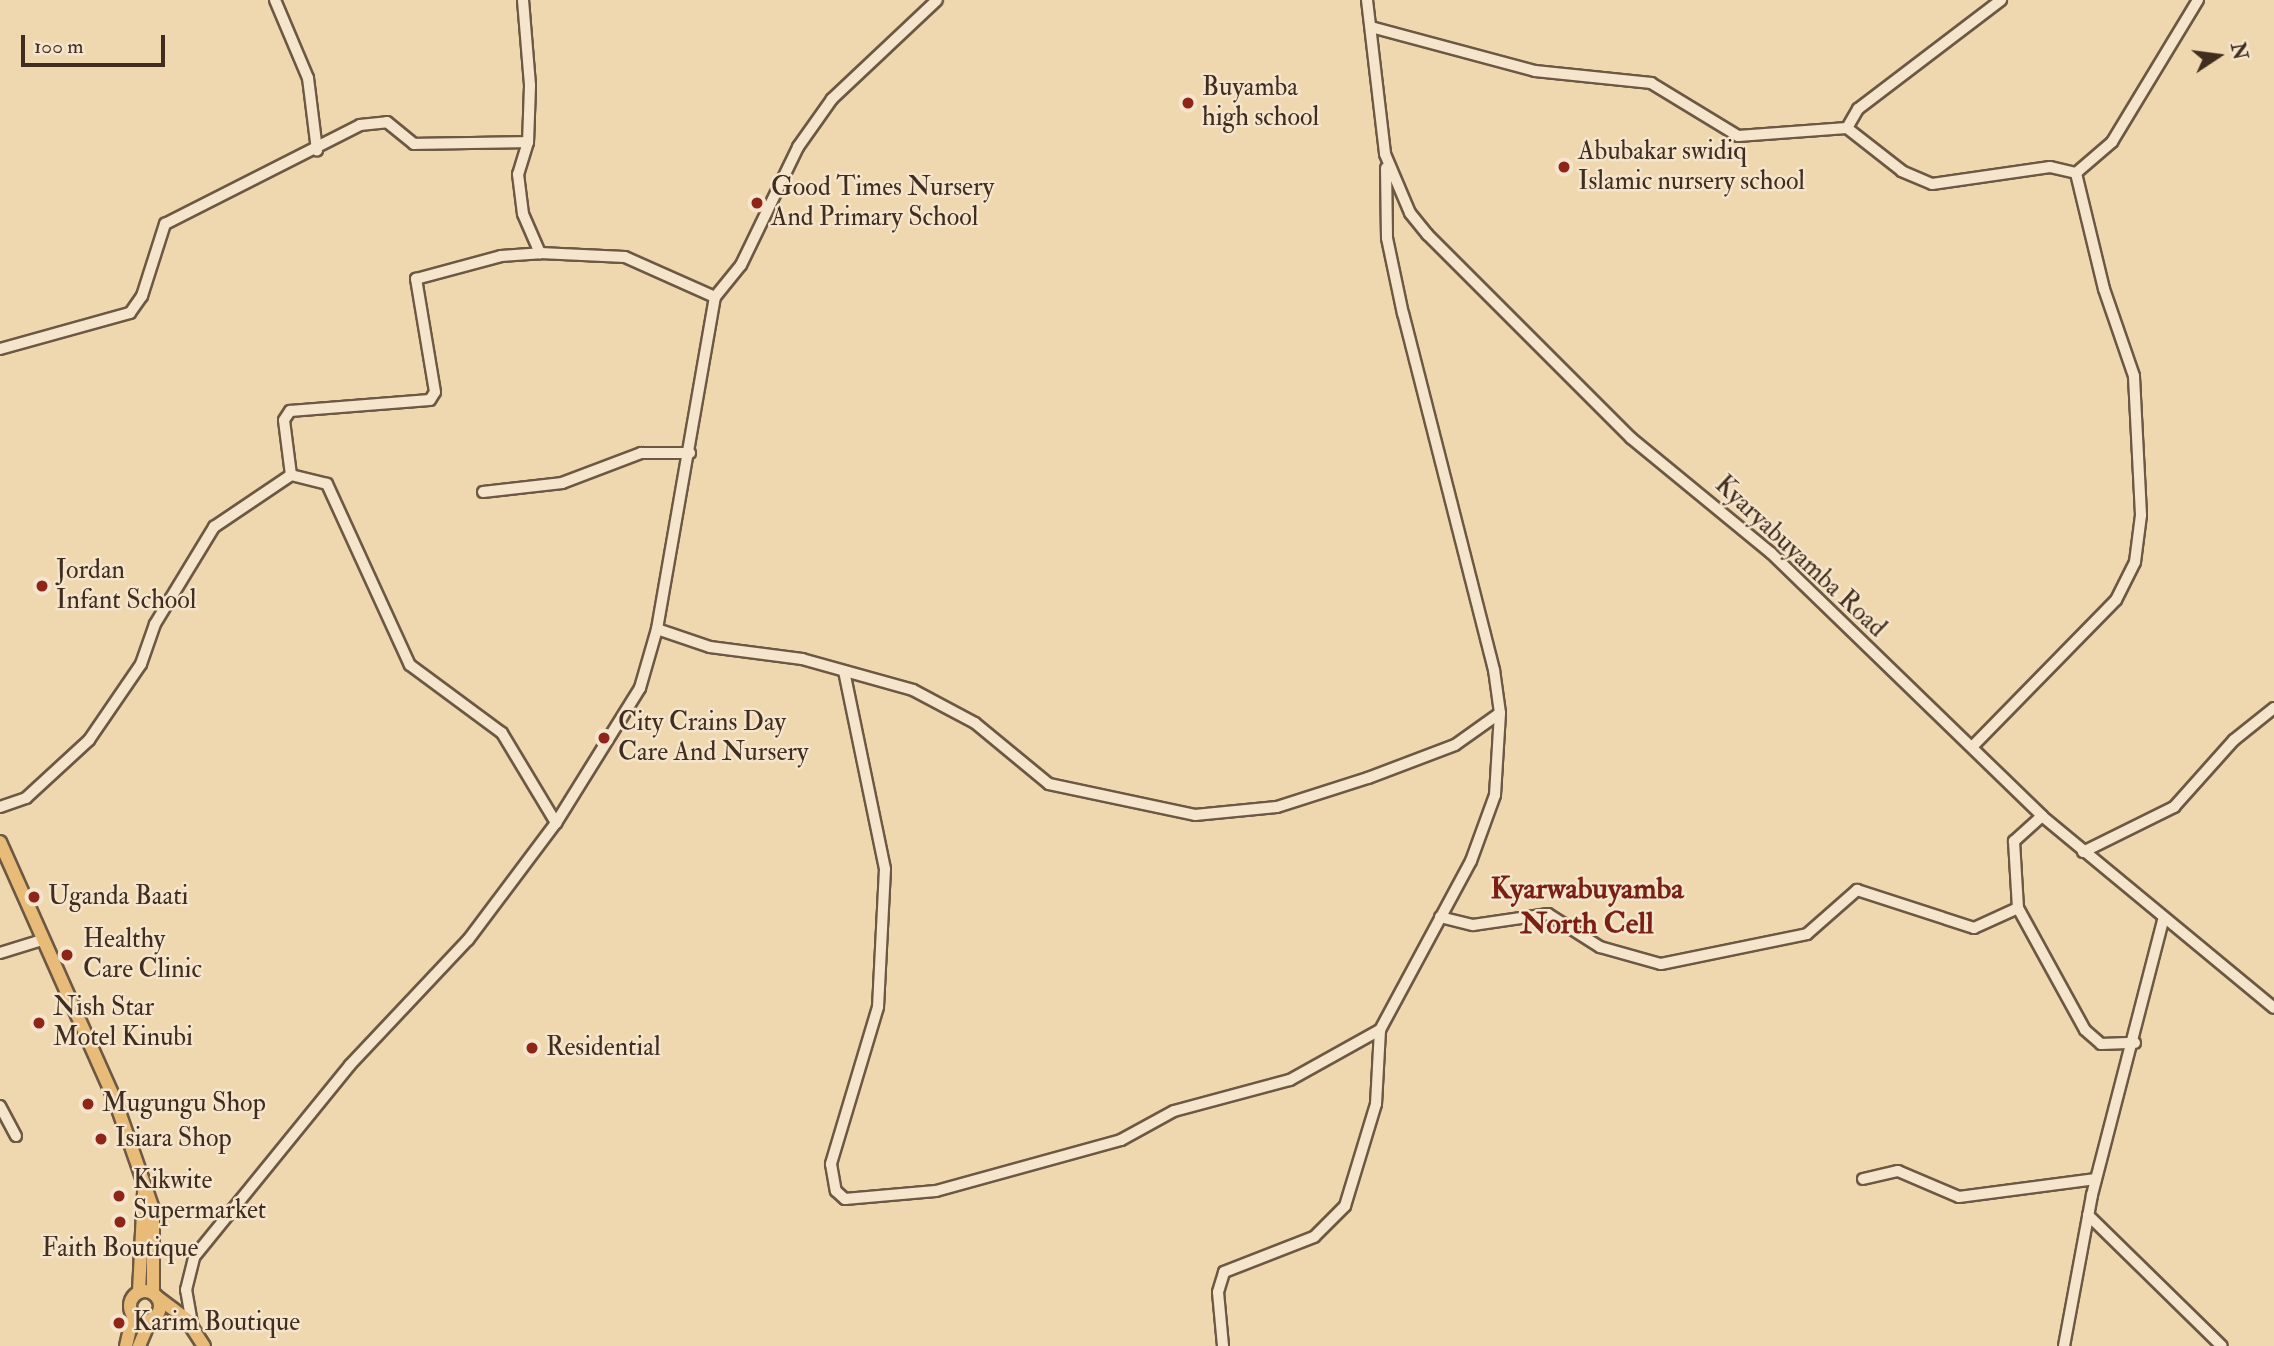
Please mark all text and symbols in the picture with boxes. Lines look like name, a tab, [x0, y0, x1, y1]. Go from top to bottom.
scale bar	[24, 21, 168, 65]
north arrow	[2183, 21, 2253, 91]
text: 100 m	[34, 33, 84, 60]
text: N	[2225, 40, 2252, 62]
place label: Buyamba high school	[1202, 72, 1319, 134]
marker: Buyamba high school	[1180, 95, 1196, 111]
place label: Abubakar swidiq Islamic nursery school	[1578, 136, 1805, 198]
marker: Abubakar swidiq Islamic nursery school	[1556, 159, 1572, 175]
place label: Good Times Nursery And Primary School	[771, 172, 994, 234]
marker: Good Times Nursery And Primary School	[749, 195, 765, 211]
street label: Kyaryabuyamba Road	[1708, 470, 1892, 644]
place label: Jordan Infant School	[56, 555, 196, 616]
marker: Jordan Infant School	[34, 578, 50, 594]
place label: City Crains Day Care And Nursery	[618, 707, 808, 768]
marker: City Crains Day Care And Nursery	[596, 730, 612, 746]
district label: Kyarwabuyamba North Cell	[1490, 871, 1684, 942]
place label: Uganda Baati	[48, 881, 189, 913]
marker: Uganda Baati	[26, 889, 42, 905]
place label: Healthy Care Clinic	[83, 924, 202, 986]
marker: Healthy Care Clinic	[57, 945, 77, 965]
place label: Nish Star Motel Kinubi	[53, 992, 193, 1054]
marker: Nish Star Motel Kinubi	[31, 1015, 47, 1031]
place label: Residential	[546, 1032, 661, 1064]
marker: Residential	[524, 1040, 540, 1056]
place label: Mugungu Shop	[102, 1088, 266, 1120]
marker: Mugungu Shop	[80, 1096, 96, 1112]
place label: Isiara Shop	[115, 1123, 232, 1155]
marker: Isiara Shop	[93, 1131, 109, 1147]
place label: Kikwite Supermarket	[133, 1165, 266, 1226]
marker: Kikwite Supermarket	[111, 1188, 127, 1204]
marker: Faith Boutique	[112, 1214, 128, 1230]
place label: Faith Boutique	[42, 1233, 198, 1265]
place label: Karim Boutique	[133, 1307, 300, 1339]
marker: Karim Boutique	[111, 1315, 127, 1331]

